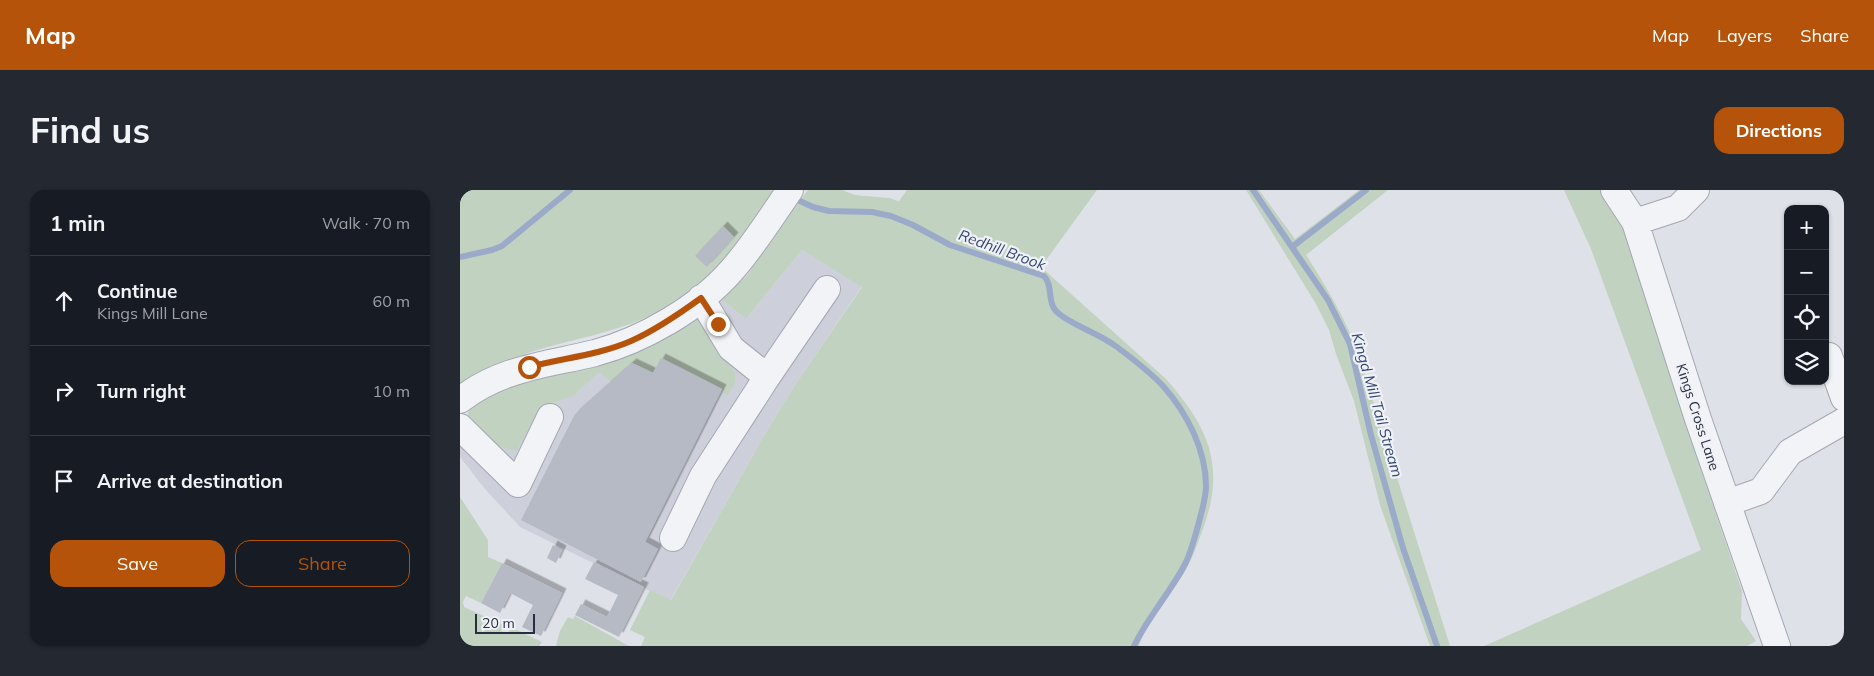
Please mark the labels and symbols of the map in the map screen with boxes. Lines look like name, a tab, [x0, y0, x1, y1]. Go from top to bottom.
water label: Redhill Brook	[956, 225, 1049, 274]
route end	[707, 313, 730, 336]
water label: Kingd Mill Tail Stream	[1348, 330, 1407, 479]
route start	[518, 356, 541, 379]
street label: Kings Cross Lane	[1672, 361, 1724, 473]
scale bar	[475, 611, 535, 634]

